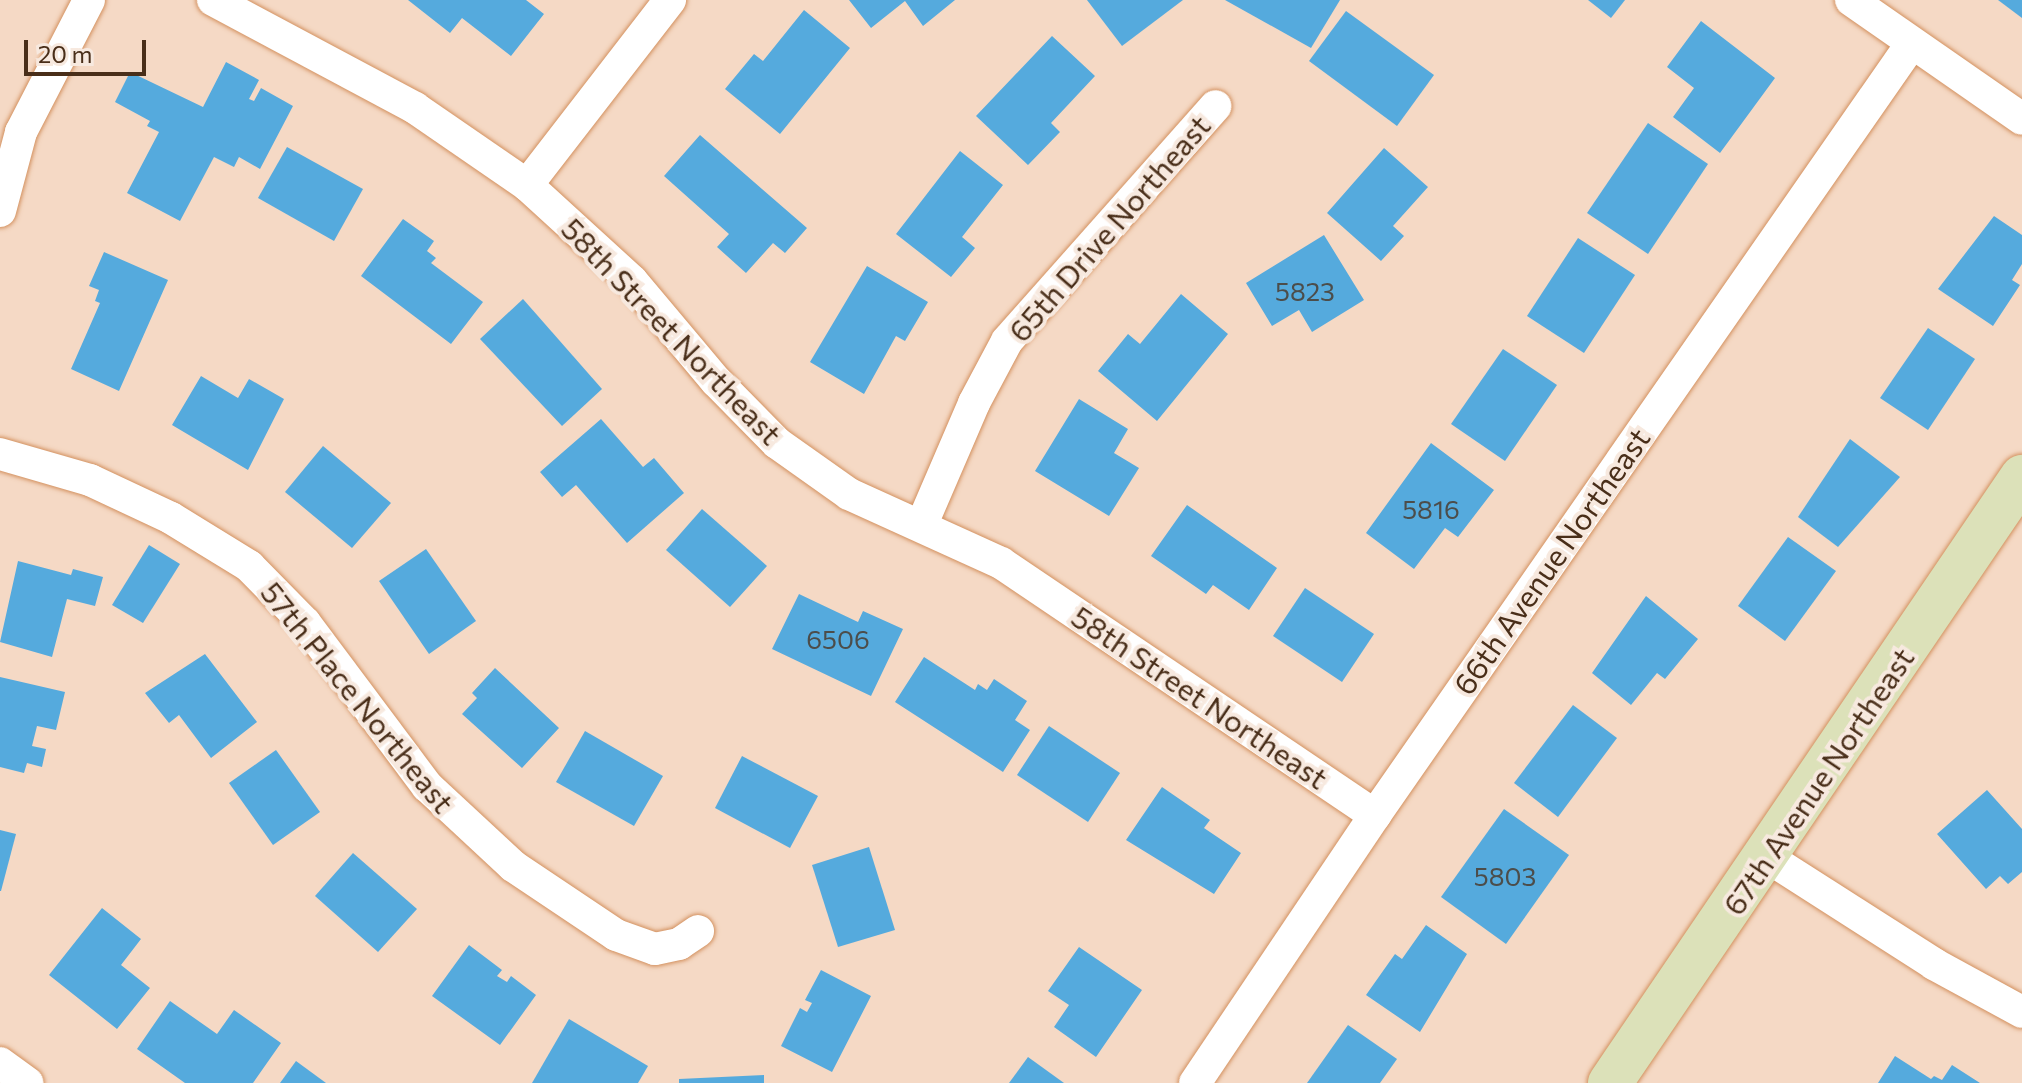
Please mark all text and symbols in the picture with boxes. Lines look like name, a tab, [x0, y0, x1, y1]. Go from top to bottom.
scale bar	[28, 24, 150, 74]
text: 20 m	[38, 39, 92, 68]
street label: 65th Drive Northeast	[1001, 107, 1217, 349]
street label: 58th Street Northeast	[555, 210, 789, 452]
house number: 5823	[1275, 275, 1335, 307]
street label: 66th Avenue Northeast	[1445, 421, 1657, 701]
house number: 5816	[1402, 493, 1460, 525]
street label: 57th Place Northeast	[254, 574, 462, 820]
street label: 58th Street Northeast	[1065, 598, 1335, 796]
house number: 6506	[806, 623, 870, 655]
street label: 67th Avenue Northeast	[1715, 641, 1921, 921]
house number: 5803	[1474, 860, 1536, 892]

